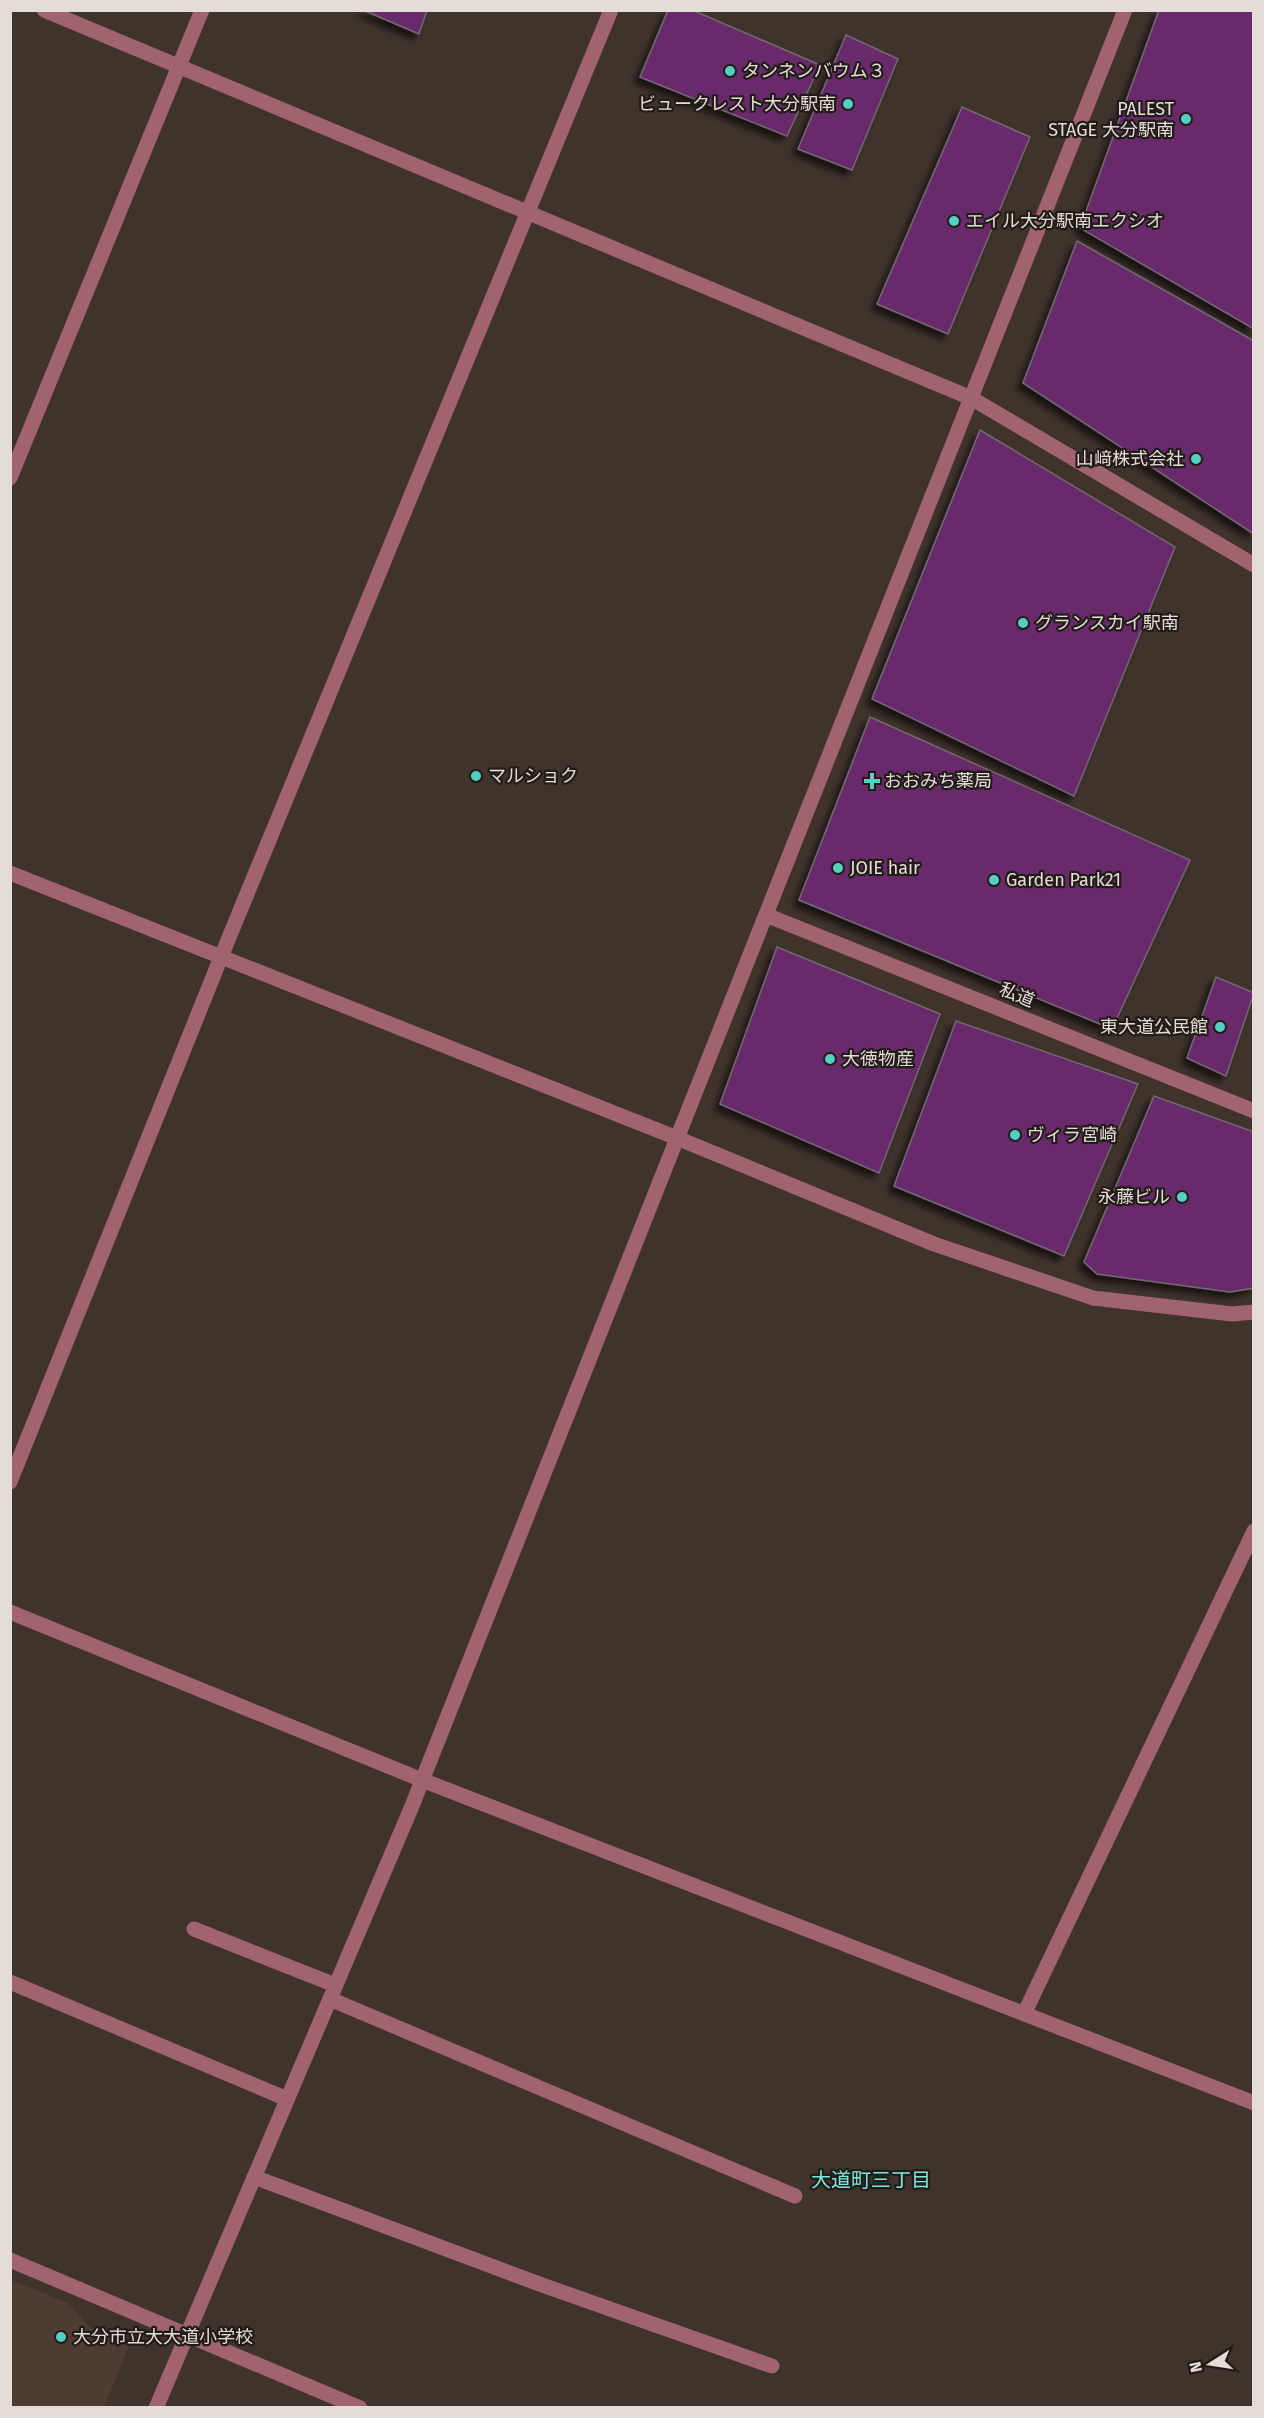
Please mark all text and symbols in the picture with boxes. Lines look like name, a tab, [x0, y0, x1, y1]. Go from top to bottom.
place label: タンネンバウム３	[742, 60, 886, 82]
marker: タンネンバウム３	[723, 64, 737, 78]
place label: ビュークレスト大分駅南	[638, 93, 836, 115]
marker: ビュークレスト大分駅南	[841, 97, 855, 111]
place label: PALEST STAGE 大分駅南	[1048, 98, 1175, 141]
marker: PALEST STAGE 大分駅南	[1179, 112, 1193, 126]
place label: エイル大分駅南エクシオ	[966, 210, 1164, 232]
marker: エイル大分駅南エクシオ	[947, 214, 961, 228]
place label: 山﨑株式会社	[1076, 448, 1184, 470]
marker: 山﨑株式会社	[1189, 452, 1203, 466]
place label: グランスカイ駅南	[1035, 612, 1179, 634]
marker: グランスカイ駅南	[1016, 616, 1030, 630]
place label: マルショク	[488, 765, 578, 787]
marker: マルショク	[469, 769, 483, 783]
place label: おおみち薬局	[884, 770, 992, 792]
marker: おおみち薬局	[865, 774, 879, 788]
place label: JOIE hair	[850, 857, 920, 879]
marker: JOIE hair	[831, 861, 845, 875]
place label: Garden Park21	[1006, 869, 1121, 891]
marker: Garden Park21	[987, 873, 1001, 887]
street label: 私道	[996, 978, 1038, 1012]
place label: 東大道公民館	[1100, 1016, 1208, 1038]
marker: 東大道公民館	[1213, 1020, 1227, 1034]
place label: 大徳物産	[842, 1048, 914, 1070]
marker: 大徳物産	[823, 1052, 837, 1066]
place label: ヴィラ宮崎	[1027, 1124, 1117, 1146]
marker: ヴィラ宮崎	[1008, 1128, 1022, 1142]
place label: 永藤ビル	[1098, 1186, 1170, 1208]
marker: 永藤ビル	[1175, 1190, 1189, 1204]
district label: 大道町三丁目	[811, 2168, 931, 2192]
place label: 大分市立大大道小学校	[73, 2326, 253, 2348]
marker: 大分市立大大道小学校	[54, 2330, 68, 2344]
north arrow	[1180, 2334, 1240, 2394]
text: N	[1185, 2360, 1206, 2374]

